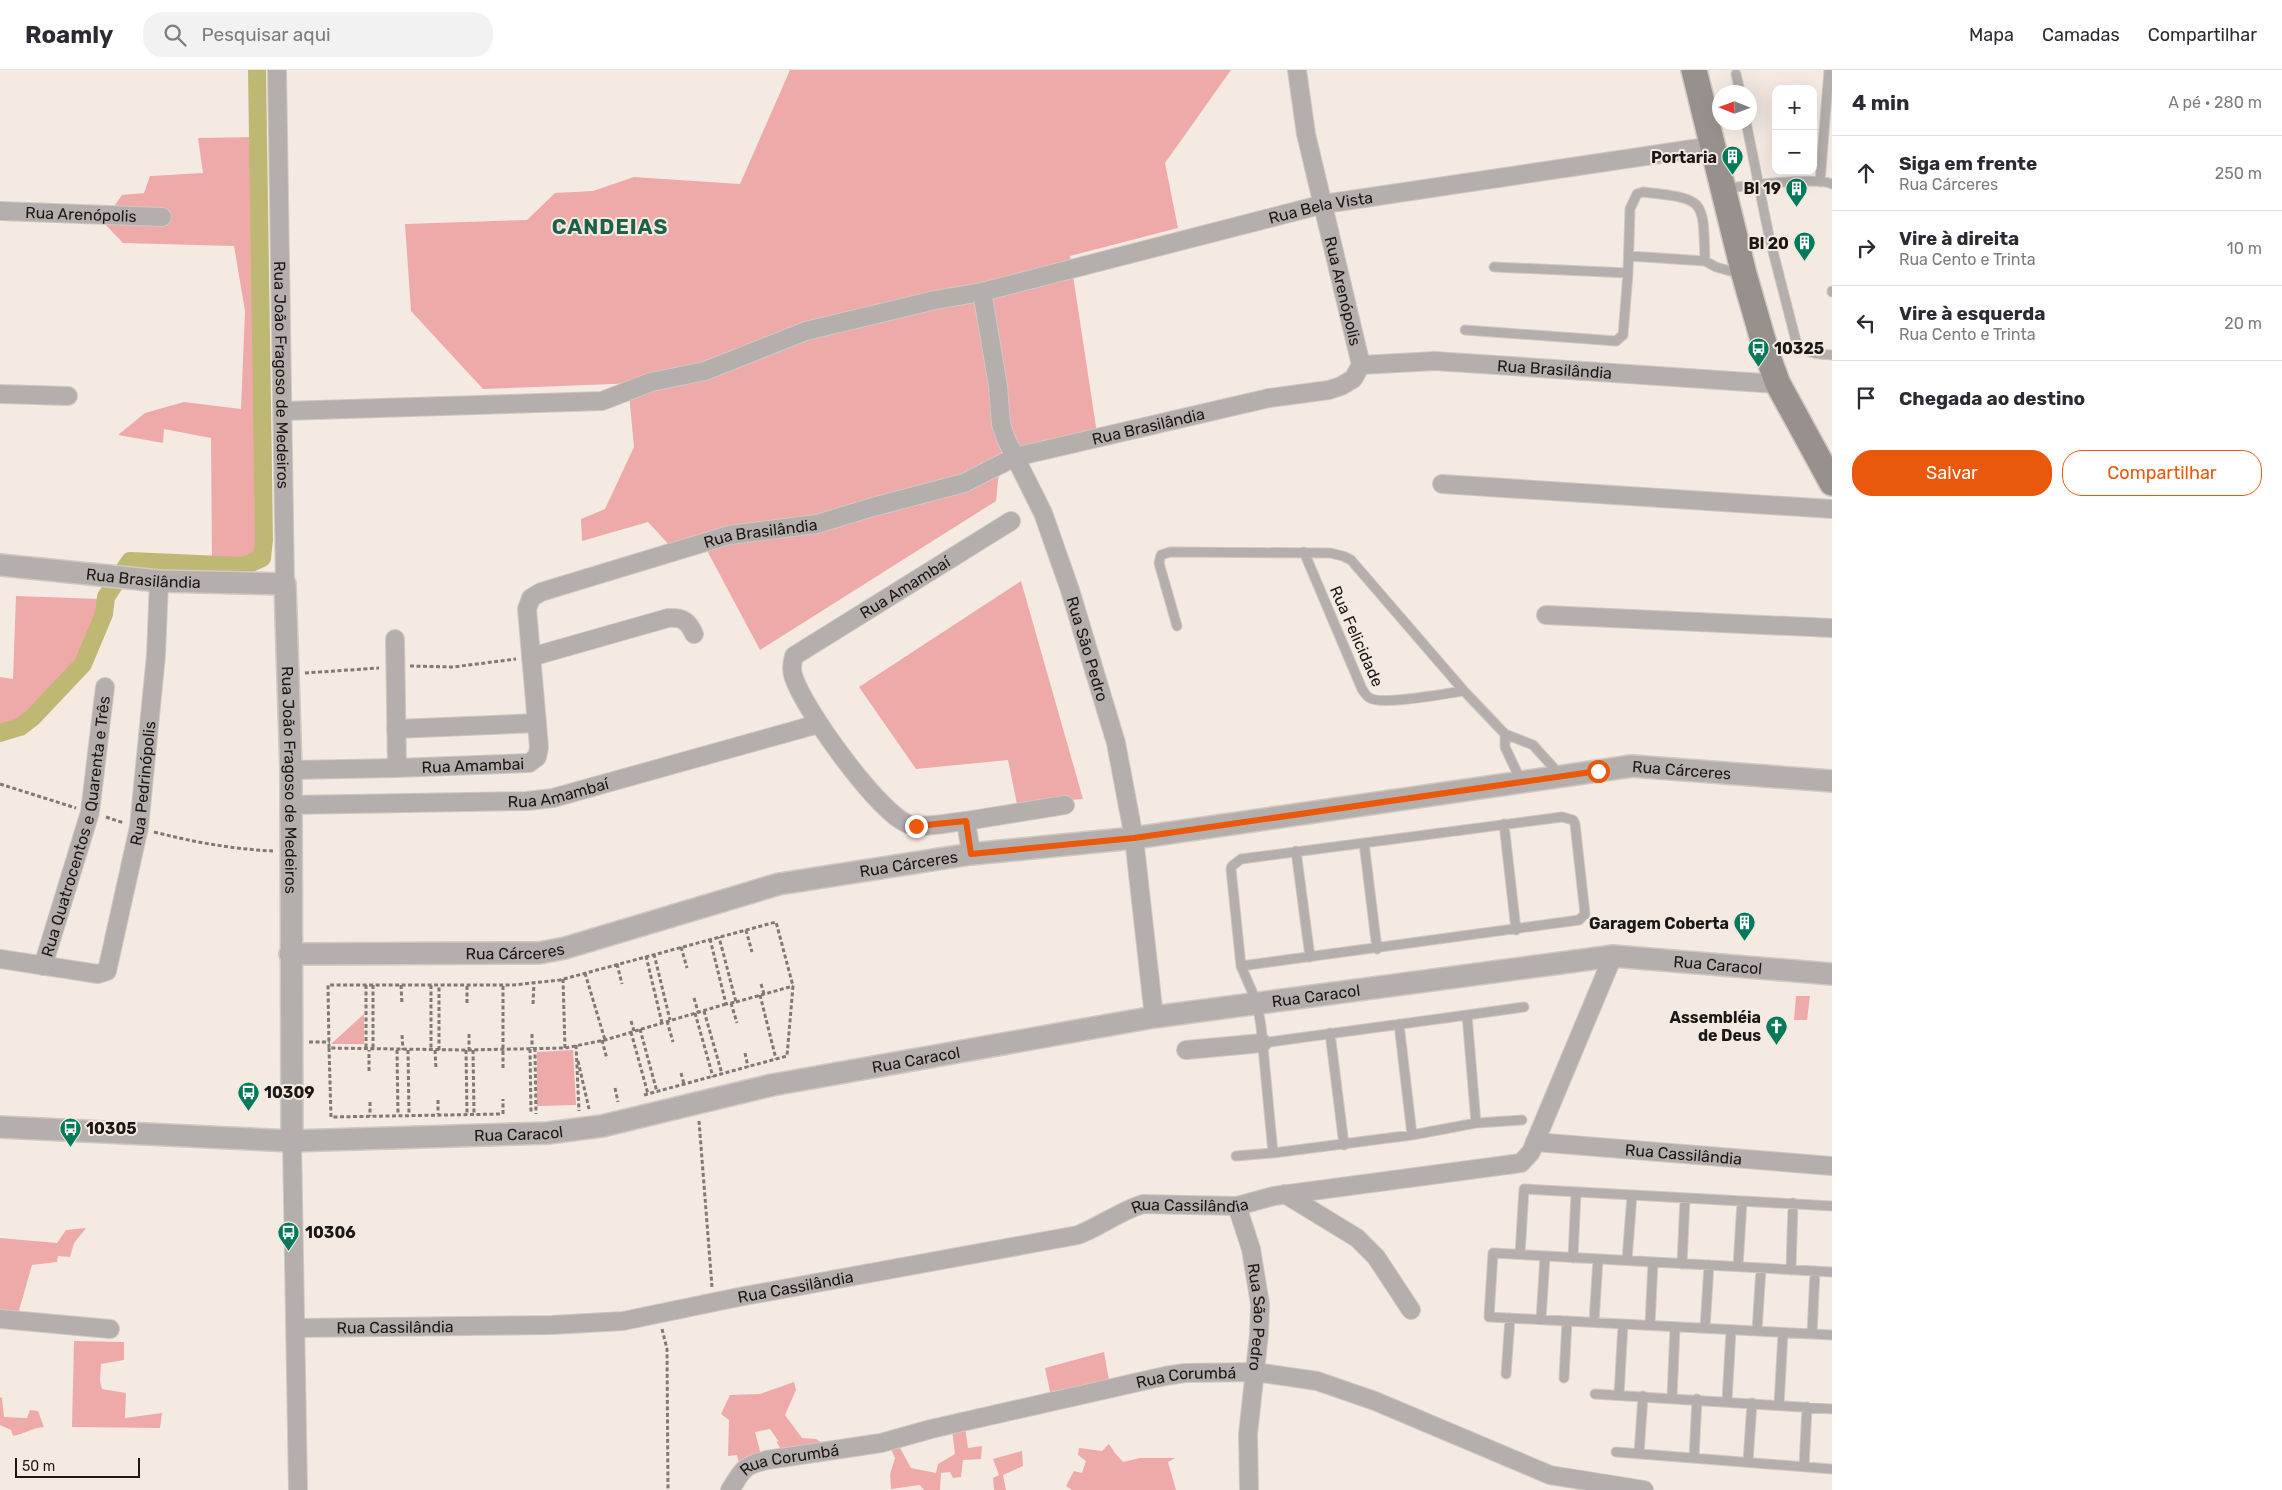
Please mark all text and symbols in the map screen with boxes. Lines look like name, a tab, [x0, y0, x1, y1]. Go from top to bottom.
search box	[143, 12, 493, 57]
text: Roamly	[25, 21, 113, 49]
icon: search	[161, 21, 189, 49]
text: Pesquisar aqui	[201, 23, 331, 46]
text: Mapa	[1969, 24, 2014, 46]
text: Camadas	[2042, 24, 2120, 46]
text: Compartilhar	[2148, 24, 2257, 46]
north arrow	[1712, 85, 1757, 130]
map controls	[1772, 85, 1817, 175]
button: +	[1772, 85, 1817, 130]
text: 4 min	[1852, 90, 1910, 115]
text: A pé · 280 m	[2168, 93, 2262, 112]
button: −	[1772, 130, 1817, 175]
building icon: Portaria	[1721, 145, 1745, 176]
place label: Portaria	[1651, 148, 1717, 167]
text: Siga em frente	[1899, 152, 2037, 175]
icon: ahead	[1852, 159, 1880, 187]
text: 250 m	[2215, 164, 2262, 183]
text: Rua Cárceres	[1899, 175, 1998, 194]
building icon: Bl 19	[1785, 176, 1809, 207]
place label: Bl 19	[1744, 179, 1781, 198]
street label: Rua Bela Vista	[1266, 188, 1374, 228]
street label: Rua Arenópolis	[25, 203, 137, 226]
district label: CANDEIAS	[552, 214, 668, 239]
text: Vire à direita	[1899, 227, 2019, 250]
building icon: Bl 20	[1793, 231, 1817, 262]
place label: Bl 20	[1748, 234, 1789, 253]
icon: right	[1852, 234, 1880, 262]
street label: Rua Arenópolis	[1321, 235, 1365, 348]
text: 10 m	[2227, 239, 2262, 258]
text: Rua Cento e Trinta	[1899, 250, 2035, 269]
street label: Rua João Fragoso de Medeiros	[270, 261, 293, 489]
text: Vire à esquerda	[1899, 302, 2046, 325]
icon: left	[1852, 309, 1880, 337]
text: 20 m	[2224, 314, 2262, 333]
text: Rua Cento e Trinta	[1899, 325, 2035, 344]
bus stop icon: 10325	[1746, 336, 1770, 367]
place label: 10325	[1774, 339, 1824, 358]
street label: Rua Brasilândia	[1497, 356, 1613, 383]
icon: arrive	[1852, 384, 1880, 412]
text: Chegada ao destino	[1899, 387, 2085, 410]
street label: Rua Brasilândia	[1090, 404, 1207, 449]
button: Salvar	[1852, 450, 2052, 496]
button: Compartilhar	[2062, 450, 2262, 496]
street label: Rua Brasilândia	[701, 515, 818, 552]
street label: Rua Amambaí	[856, 552, 955, 623]
street label: Rua Brasilândia	[85, 565, 201, 592]
street label: Rua Felicidade	[1326, 583, 1387, 690]
street label: Rua São Pedro	[1062, 594, 1112, 704]
street label: Rua João Fragoso de Medeiros	[278, 666, 300, 894]
street label: Rua Quatrocentos e Quarenta e Três	[37, 695, 114, 959]
street label: Rua Pedrinópolis	[126, 720, 159, 847]
street label: Rua Amambai	[421, 754, 525, 777]
street label: Rua Cárceres	[1632, 757, 1732, 783]
route start	[1587, 760, 1610, 783]
street label: Rua Amambaí	[507, 774, 612, 811]
route end	[905, 815, 928, 838]
street label: Rua Cárceres	[858, 847, 959, 881]
building icon: Garagem Coberta	[1733, 911, 1757, 942]
place label: Garagem Coberta	[1589, 914, 1729, 933]
street label: Rua Cárceres	[465, 939, 566, 963]
street label: Rua Caracol	[1673, 952, 1763, 978]
street label: Rua Caracol	[1270, 981, 1361, 1011]
place label: Assembléia de Deus	[1669, 1008, 1761, 1045]
church icon: Assembléia de Deus	[1765, 1014, 1789, 1045]
street label: Rua Caracol	[871, 1043, 962, 1077]
bus stop icon: 10309	[236, 1080, 260, 1111]
place label: 10309	[264, 1083, 315, 1102]
bus stop icon: 10305	[58, 1116, 82, 1147]
place label: 10305	[86, 1119, 137, 1138]
street label: Rua Caracol	[474, 1122, 564, 1145]
street label: Rua Cassilândia	[1624, 1140, 1743, 1169]
street label: Rua Cassilândia	[1129, 1194, 1251, 1217]
bus stop icon: 10306	[277, 1220, 301, 1251]
place label: 10306	[305, 1223, 356, 1242]
street label: Rua São Pedro	[1243, 1262, 1269, 1372]
street label: Rua Cassilândia	[736, 1267, 855, 1307]
street label: Rua Cassilândia	[336, 1317, 454, 1338]
street label: Rua Corumbá	[1134, 1363, 1236, 1392]
street label: Rua Corumbá	[736, 1440, 840, 1480]
scale bar	[15, 1455, 140, 1478]
text: 50 m	[22, 1458, 55, 1475]

